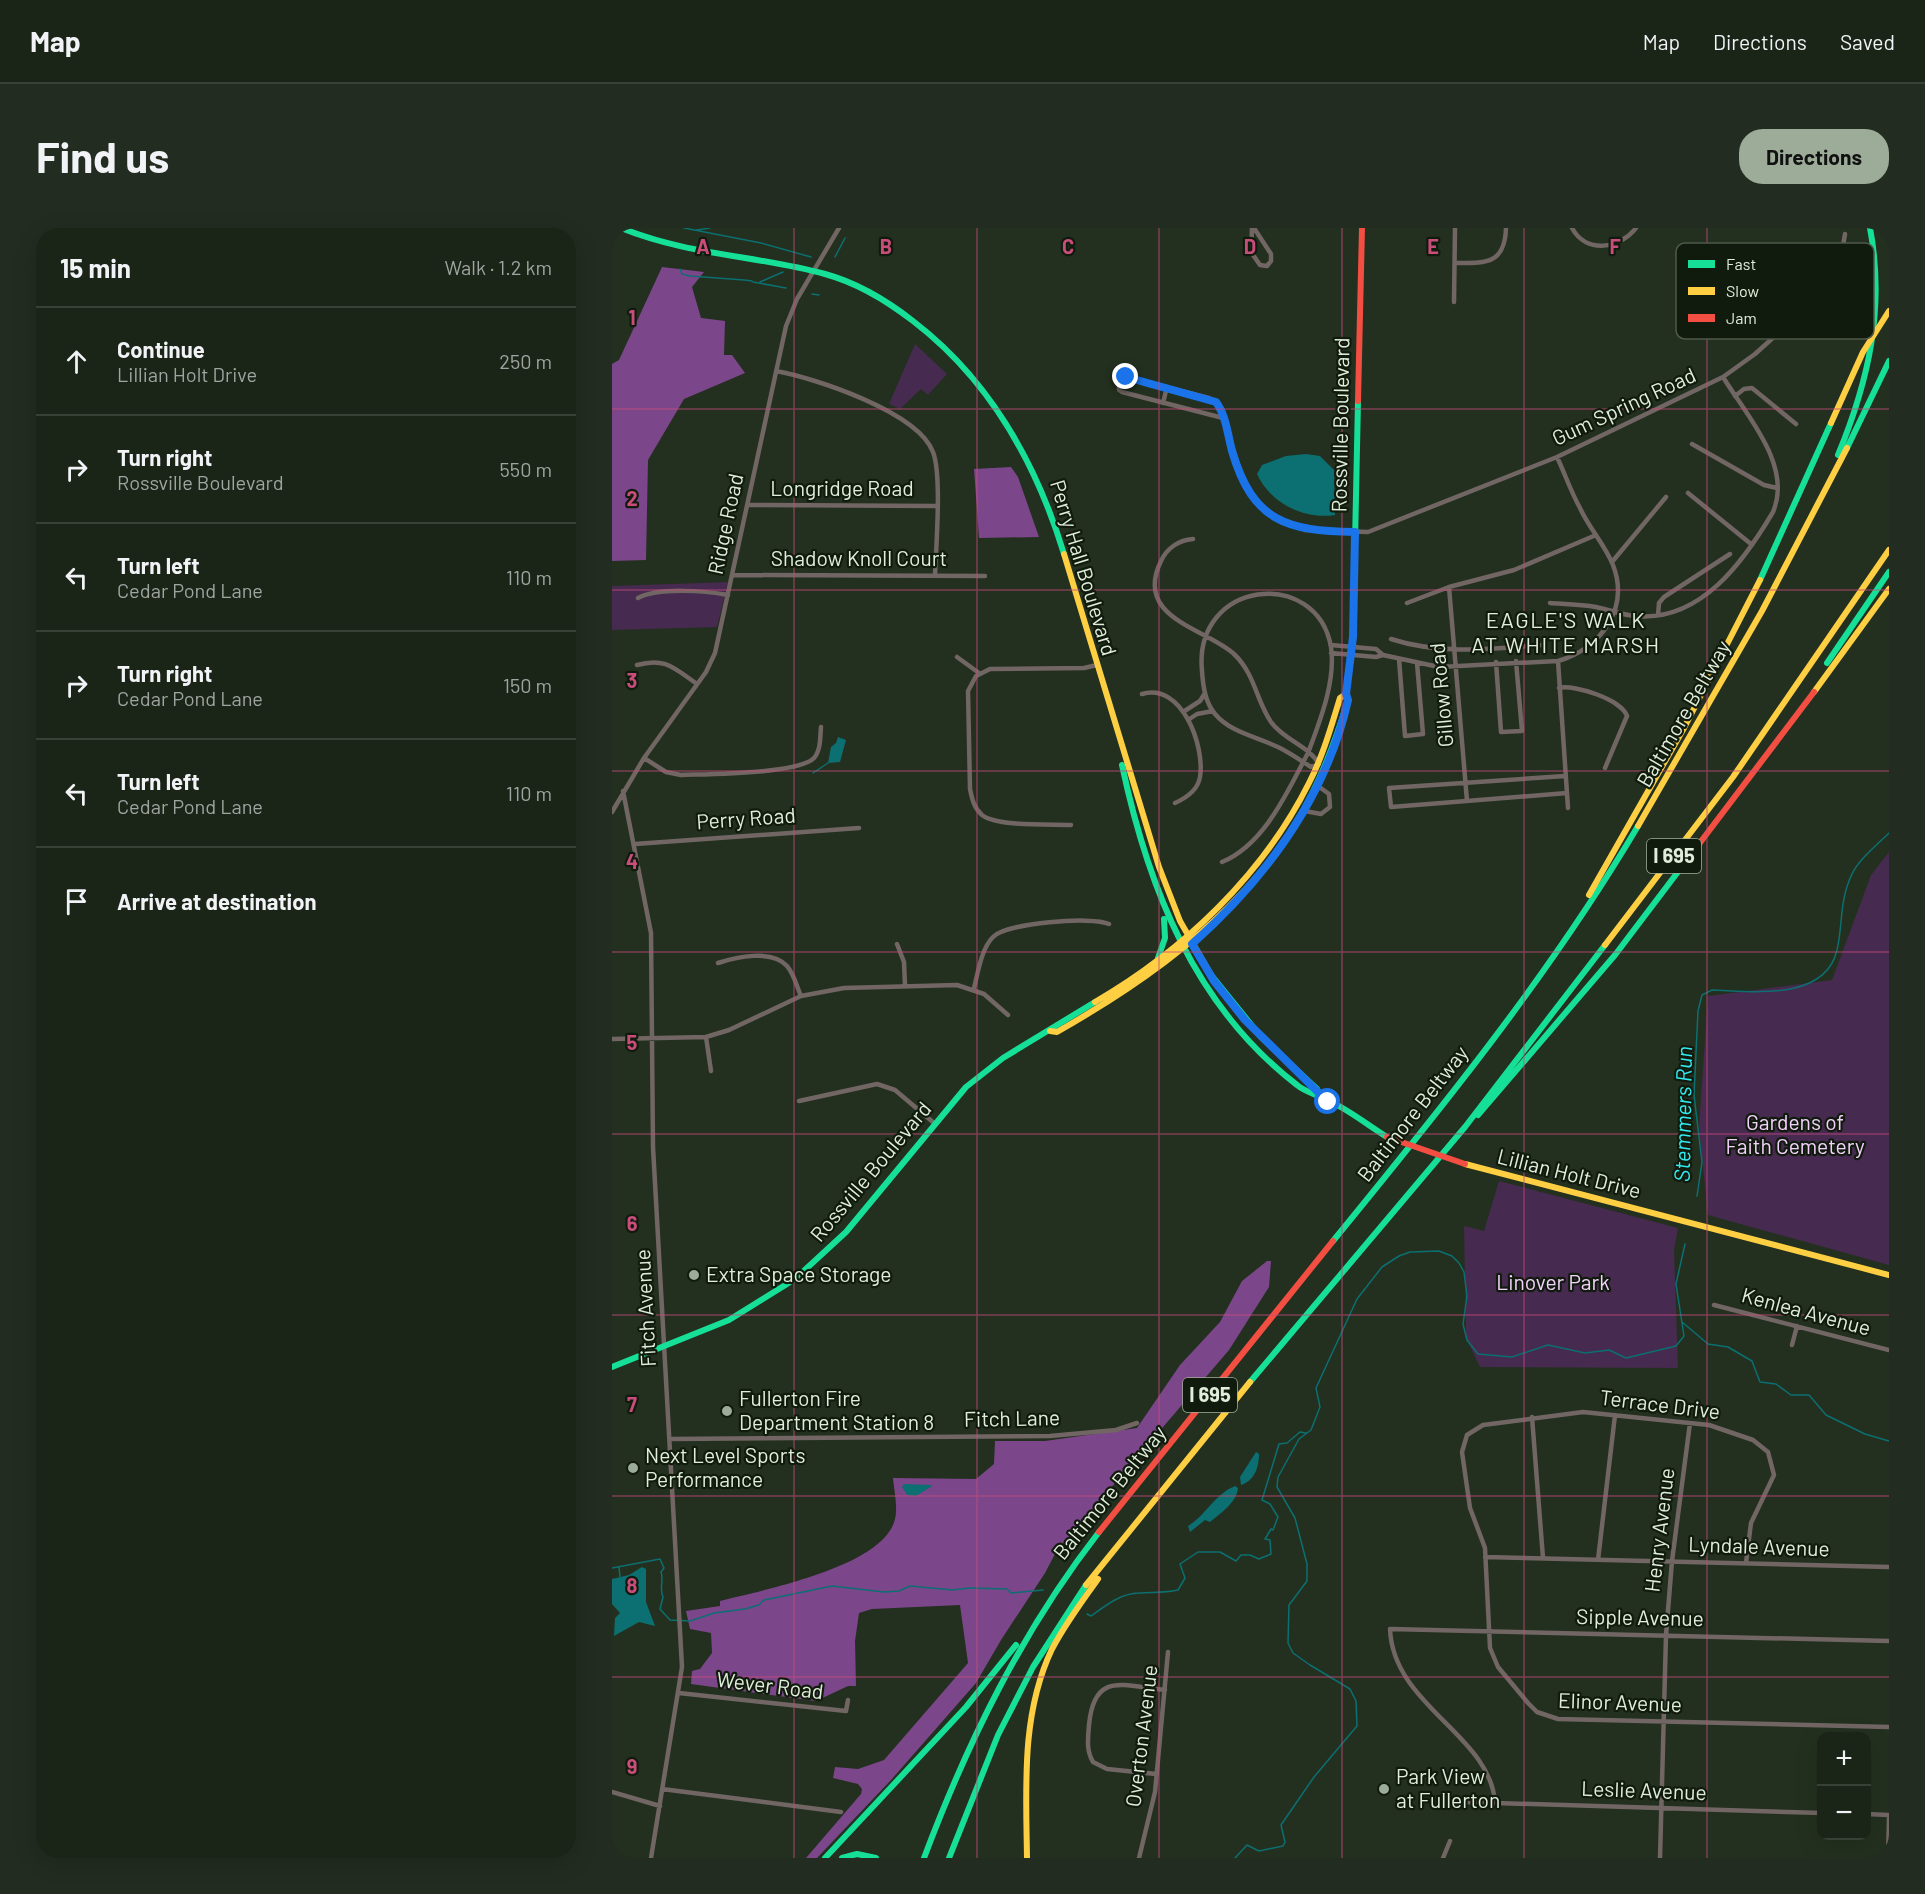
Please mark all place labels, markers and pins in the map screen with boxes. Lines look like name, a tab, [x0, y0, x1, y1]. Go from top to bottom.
place label: Extra Space Storage	[706, 1261, 892, 1286]
marker: Extra Space Storage	[687, 1268, 701, 1282]
place label: Fullerton Fire Department Station 8	[739, 1385, 934, 1434]
marker: Fullerton Fire Department Station 8	[720, 1404, 734, 1418]
place label: Next Level Sports Performance	[645, 1442, 805, 1491]
marker: Next Level Sports Performance	[626, 1461, 640, 1475]
place label: Park View at Fullerton	[1396, 1763, 1500, 1812]
marker: Park View at Fullerton	[1377, 1782, 1391, 1796]

